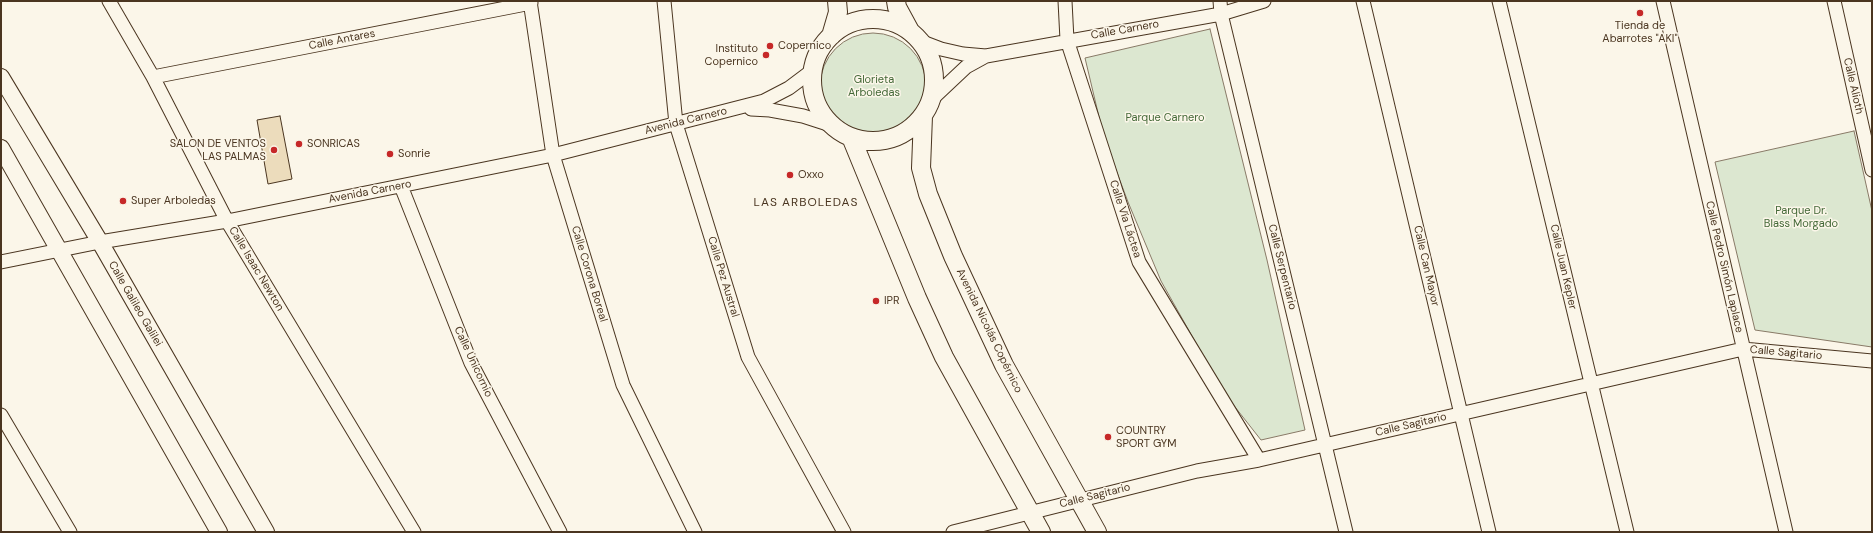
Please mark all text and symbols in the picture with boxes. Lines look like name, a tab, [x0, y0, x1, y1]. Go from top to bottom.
marker: Tienda de Abarrotes "AKI"	[1635, 8, 1645, 18]
street label: Calle Carnero	[1090, 18, 1160, 42]
place label: Tienda de Abarrotes "AKI"	[1602, 19, 1678, 45]
street label: Calle Antares	[308, 27, 376, 53]
place label: Copernico	[778, 39, 831, 53]
marker: Copernico	[765, 41, 775, 51]
place label: Instituto Copernico	[705, 42, 758, 68]
marker: Instituto Copernico	[761, 50, 771, 60]
street label: Calle Alioth	[1840, 57, 1866, 115]
park label: Glorieta Arboledas	[848, 73, 900, 99]
street label: Avenida Carnero	[644, 104, 728, 138]
park label: Parque Carnero	[1125, 111, 1205, 125]
place label: SALON DE VENTOS LAS PALMAS	[170, 137, 266, 163]
place label: SONRICAS	[307, 137, 360, 151]
marker: SONRICAS	[294, 139, 304, 149]
marker: SALON DE VENTOS LAS PALMAS	[269, 145, 279, 155]
place label: Sonrie	[398, 147, 430, 161]
marker: Sonrie	[385, 149, 395, 159]
place label: Oxxo	[798, 168, 824, 182]
marker: Oxxo	[785, 170, 795, 180]
street label: Avenida Carnero	[327, 177, 413, 207]
street label: Calle Vía Láctea	[1106, 178, 1144, 260]
place label: Super Arboledas	[131, 194, 216, 208]
marker: Super Arboledas	[118, 196, 128, 206]
district label: LAS ARBOLEDAS	[754, 196, 858, 210]
street label: Calle Pedro Simón Laplace	[1702, 200, 1746, 334]
park label: Parque Dr. Blass Morgado	[1764, 204, 1838, 230]
street label: Calle Serpentario	[1265, 223, 1299, 311]
street label: Calle Juan Kepler	[1547, 223, 1579, 311]
street label: Calle Isaac Newton	[226, 224, 286, 314]
street label: Calle Corona Boreal	[568, 224, 610, 324]
street label: Calle Can Mayor	[1410, 224, 1442, 308]
street label: Calle Pez Austral	[704, 235, 742, 319]
street label: Calle Galileo Galilei	[105, 259, 165, 349]
street label: Avenida Nicolás Copérnico	[953, 267, 1025, 395]
place label: IPR	[884, 294, 899, 308]
marker: IPR	[871, 296, 881, 306]
street label: Calle Unicornio	[451, 325, 495, 399]
street label: Calle Sagitario	[1749, 343, 1823, 363]
street label: Calle Sagitario	[1374, 410, 1448, 440]
place label: COUNTRY SPORT GYM	[1116, 424, 1176, 450]
marker: COUNTRY SPORT GYM	[1103, 432, 1113, 442]
street label: Calle Sagitario	[1058, 481, 1132, 511]

